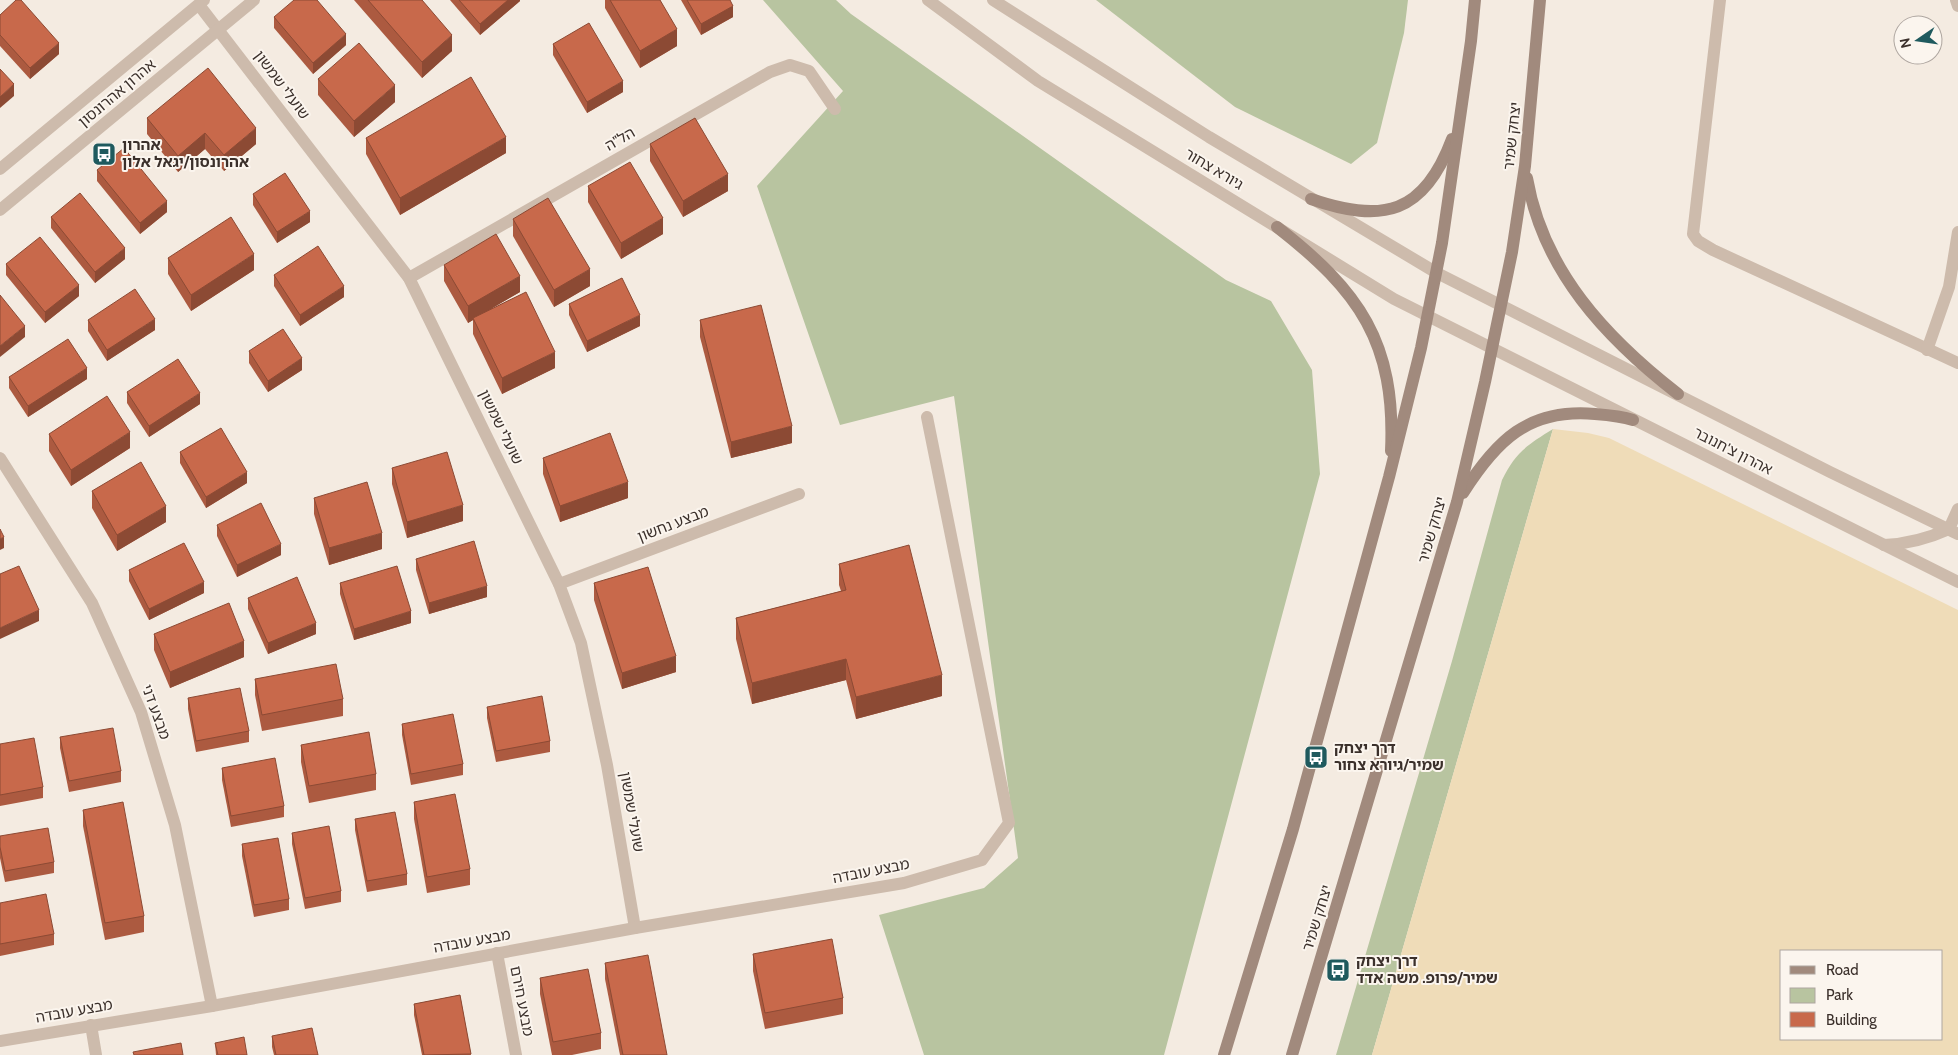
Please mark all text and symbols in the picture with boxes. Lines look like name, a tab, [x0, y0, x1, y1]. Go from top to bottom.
north arrow	[1893, 15, 1943, 65]
text: N	[1895, 36, 1915, 50]
street label: שועלי שמשון	[250, 47, 314, 123]
street label: אהרון אהרונסון	[75, 55, 159, 131]
street label: יצחק שמיר	[1499, 101, 1525, 171]
street label: הל"ה	[602, 123, 638, 155]
place label: אהרון אהרונסון/יגאל אלון	[122, 136, 249, 171]
bus stop icon: אהרון אהרונסון/יגאל אלון	[91, 141, 117, 167]
street label: גיורא צחור	[1181, 145, 1247, 194]
street label: שועלי שמשון	[475, 387, 527, 467]
street label: אהרון צ'חנובר	[1690, 423, 1776, 479]
street label: יצחק שמיר	[1414, 495, 1450, 565]
street label: מבצע נחשון	[635, 502, 711, 546]
street label: מבצע דני	[138, 682, 174, 742]
place label: דרך יצחק שמיר/גיורא צחור	[1334, 739, 1444, 774]
bus stop icon: דרך יצחק שמיר/גיורא צחור	[1303, 744, 1329, 770]
street label: שועלי שמשון	[616, 770, 648, 854]
street label: מבצע עובדה	[831, 855, 911, 887]
street label: יצחק שמיר	[1298, 883, 1336, 953]
street label: מבצע עובדה	[432, 925, 512, 957]
legend	[1780, 950, 1943, 1040]
place label: דרך יצחק שמיר/פרופ. משה אדד	[1356, 952, 1498, 987]
bus stop icon: דרך יצחק שמיר/פרופ. משה אדד	[1325, 957, 1351, 983]
text: Road	[1826, 961, 1859, 979]
street label: מבצע חירם	[506, 964, 538, 1038]
text: Park	[1826, 986, 1853, 1004]
street label: מבצע עובדה	[34, 995, 114, 1027]
text: Building	[1826, 1011, 1877, 1029]

